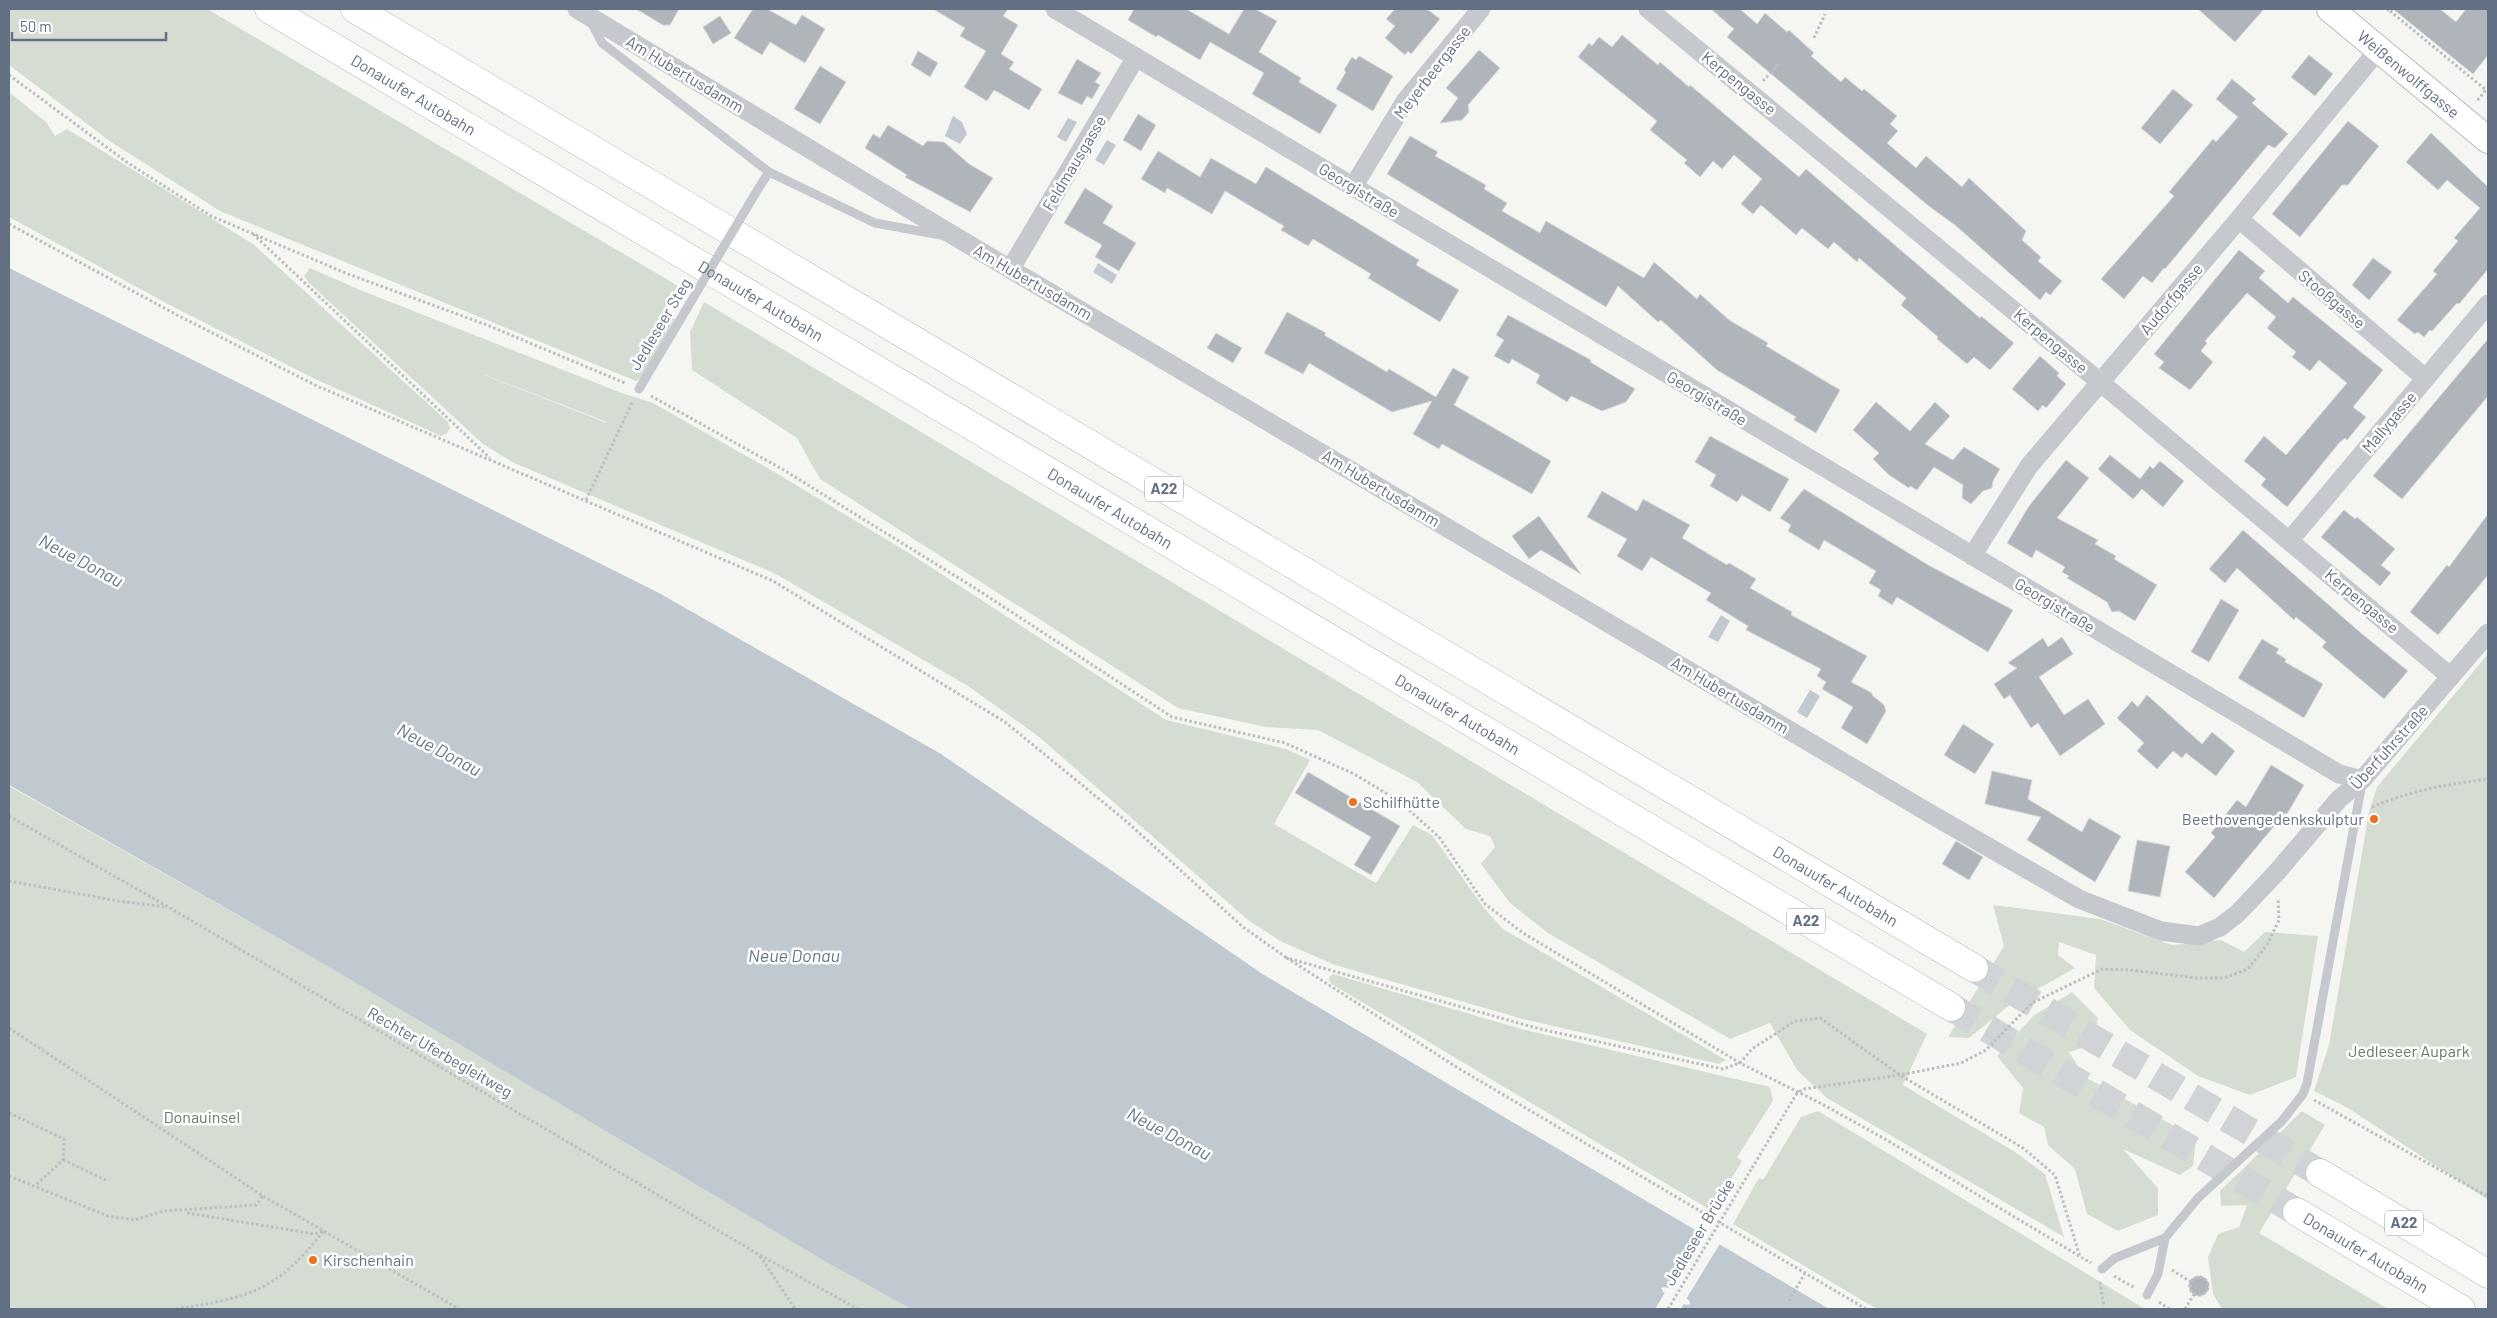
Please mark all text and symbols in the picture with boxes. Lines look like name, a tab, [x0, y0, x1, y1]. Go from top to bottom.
scale bar	[12, 10, 166, 42]
text: 50 m	[20, 17, 52, 35]
street label: Meyerbeergasse	[1389, 21, 1474, 122]
street label: Weißenwolffgasse	[2354, 26, 2464, 121]
street label: Am Hubertusdamm	[623, 31, 748, 116]
street label: Kerpengasse	[1698, 47, 1780, 118]
street label: Donauufer Autobahn	[348, 50, 480, 139]
street label: Feldmausgasse	[1038, 112, 1109, 214]
street label: Georgistraße	[1316, 158, 1403, 221]
street label: Am Hubertusdamm	[971, 240, 1096, 323]
street label: Donauufer Autobahn	[695, 256, 827, 345]
street label: Audorfgasse	[2135, 259, 2206, 338]
street label: Stooßgasse	[2295, 265, 2370, 332]
street label: Jedleseer Steg	[625, 274, 695, 373]
street label: Kerpengasse	[2011, 304, 2092, 377]
street label: Georgistraße	[1664, 366, 1751, 429]
street label: Mallygasse	[2357, 387, 2420, 456]
street label: Am Hubertusdamm	[1319, 445, 1444, 530]
street label: Donauufer Autobahn	[1044, 463, 1176, 552]
road number: A22	[1145, 476, 1183, 502]
water label: Neue Donau	[36, 529, 127, 591]
street label: Kerpengasse	[2322, 564, 2403, 637]
street label: Georgistraße	[2012, 573, 2099, 636]
street label: Am Hubertusdamm	[1668, 652, 1793, 737]
street label: Donauufer Autobahn	[1392, 669, 1524, 758]
street label: Überfuhrstraße	[2346, 700, 2432, 793]
water label: Neue Donau	[394, 718, 485, 780]
place label: Schilfhütte	[1363, 792, 1440, 811]
marker: Schilfhütte	[1347, 796, 1359, 808]
place label: Beethovengedenkskulptur	[2182, 809, 2364, 828]
marker: Beethovengedenkskulptur	[2368, 813, 2380, 825]
street label: Donauufer Autobahn	[1770, 841, 1902, 930]
road number: A22	[1787, 908, 1825, 934]
water label: Neue Donau	[748, 944, 840, 966]
street label: Rechter Uferbegleitweg	[364, 1002, 516, 1101]
park label: Jedleseer Aupark	[2348, 1041, 2470, 1060]
water label: Neue Donau	[1124, 1102, 1215, 1164]
park label: Donauinsel	[164, 1107, 240, 1126]
street label: Jedleseer Brücke	[1659, 1175, 1738, 1289]
street label: Donauufer Autobahn	[2300, 1208, 2432, 1297]
road number: A22	[2385, 1210, 2423, 1236]
place label: Kirschenhain	[323, 1250, 414, 1269]
marker: Kirschenhain	[307, 1254, 319, 1266]

